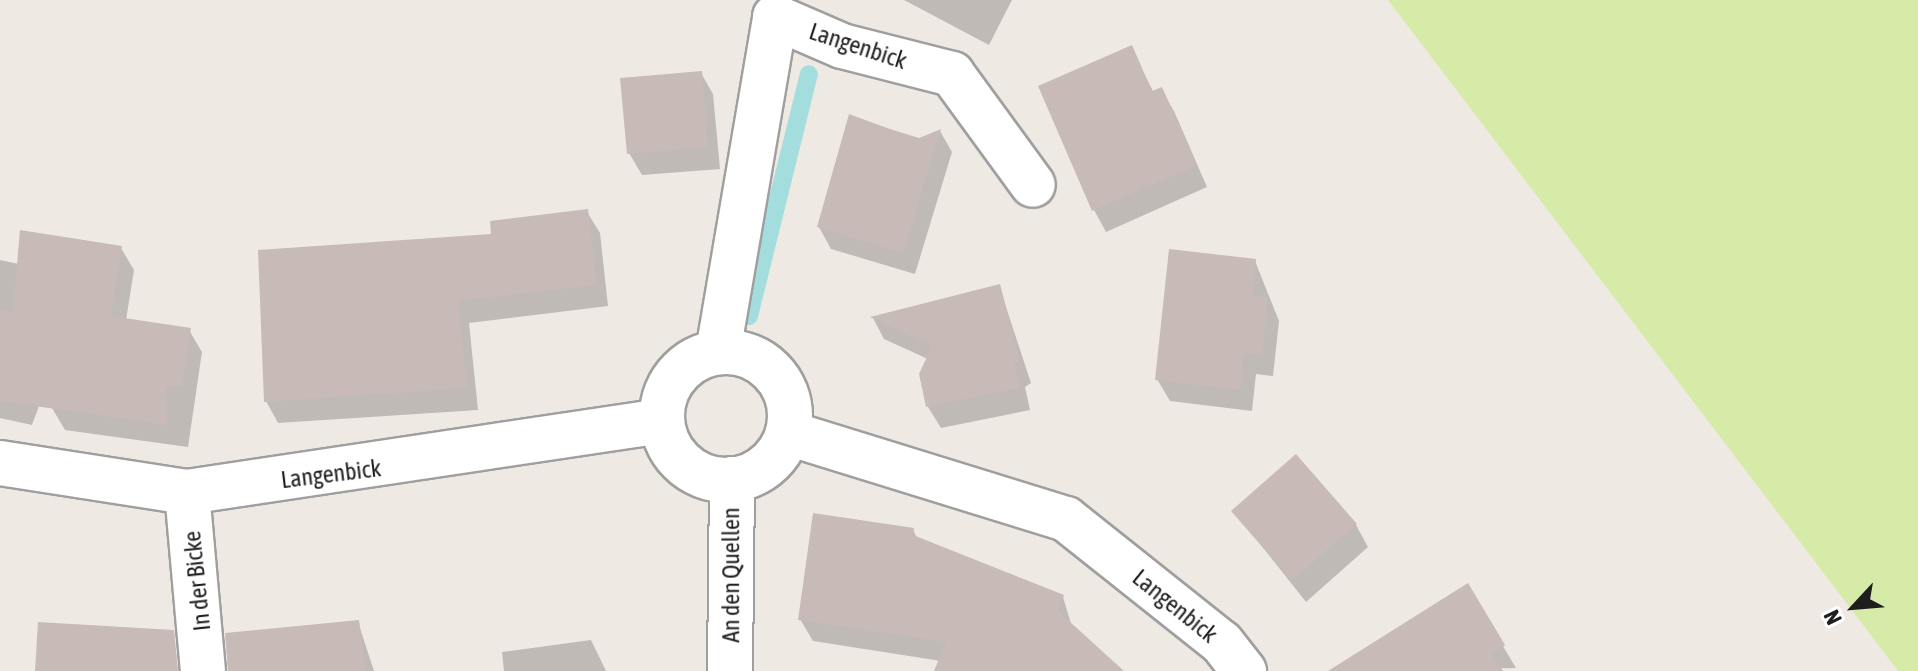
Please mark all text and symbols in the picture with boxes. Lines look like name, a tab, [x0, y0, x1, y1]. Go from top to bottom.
street label: Langenbick	[806, 17, 910, 75]
street label: Langenbick	[279, 454, 383, 494]
street label: An den Quellen	[717, 507, 745, 643]
street label: In der Bicke	[177, 530, 217, 632]
street label: Langenbick	[1127, 563, 1223, 649]
north arrow	[1814, 567, 1894, 647]
text: N	[1818, 606, 1847, 629]

